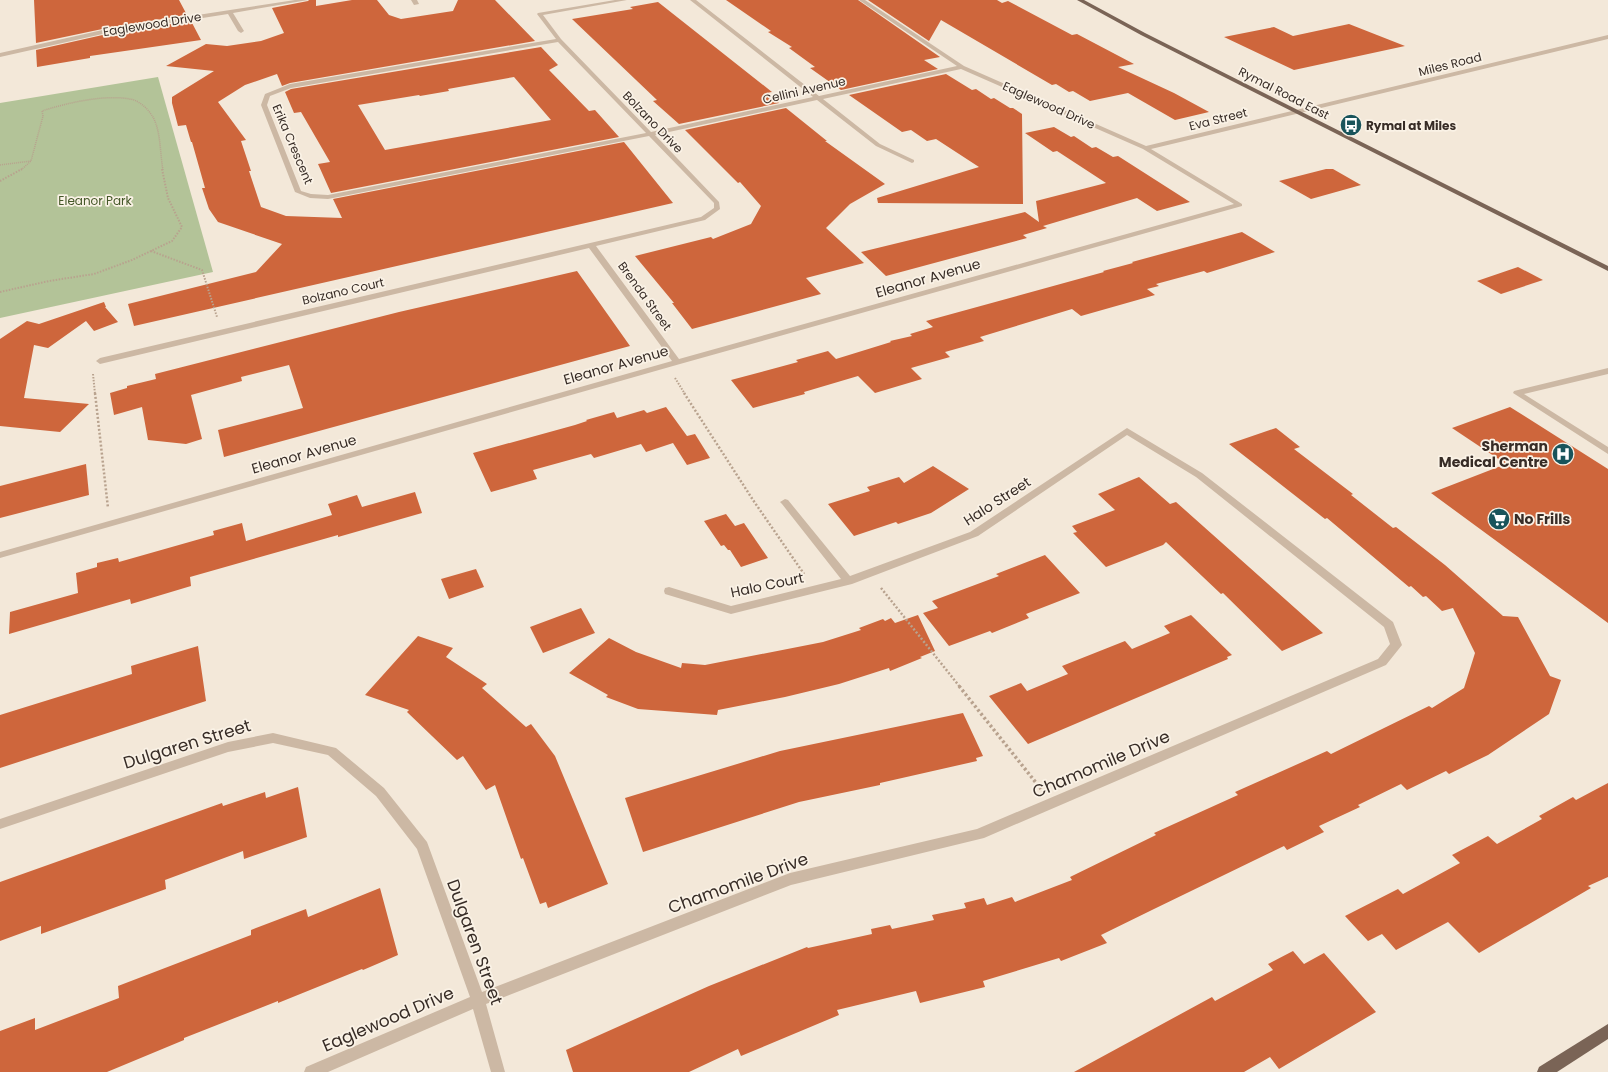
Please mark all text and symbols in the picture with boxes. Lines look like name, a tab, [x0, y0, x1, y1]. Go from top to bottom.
street label: Eaglewood Drive	[102, 8, 202, 40]
street label: Miles Road	[1417, 48, 1483, 80]
street label: Rymal Road East	[1236, 63, 1332, 123]
street label: Cellini Avenue	[761, 72, 847, 108]
street label: Eaglewood Drive	[1000, 77, 1098, 133]
street label: Bolzano Drive	[619, 87, 687, 157]
street label: Erika Crescent	[269, 101, 317, 187]
street label: Eva Street	[1187, 104, 1249, 134]
bus stop icon: Rymal at Miles	[1338, 112, 1364, 138]
place label: Rymal at Miles	[1366, 117, 1456, 134]
park label: Eleanor Park	[58, 192, 133, 209]
street label: Eleanor Avenue	[873, 253, 983, 303]
street label: Brenda Street	[614, 258, 676, 334]
street label: Bolzano Court	[300, 273, 386, 309]
street label: Eleanor Avenue	[561, 340, 671, 390]
street label: Eleanor Avenue	[249, 429, 359, 479]
place label: Sherman Medical Centre	[1439, 436, 1548, 472]
hospital icon: Sherman Medical Centre	[1550, 441, 1576, 467]
street label: Halo Street	[960, 472, 1034, 530]
supermarket icon: No Frills	[1486, 506, 1512, 532]
place label: No Frills	[1514, 509, 1570, 529]
street label: Halo Court	[729, 567, 805, 603]
street label: Dulgaren Street	[120, 713, 254, 775]
street label: Chamomile Drive	[1028, 724, 1174, 804]
street label: Chamomile Drive	[665, 847, 811, 919]
street label: Dulgaren Street	[441, 876, 509, 1008]
street label: Eaglewood Drive	[319, 980, 457, 1058]

